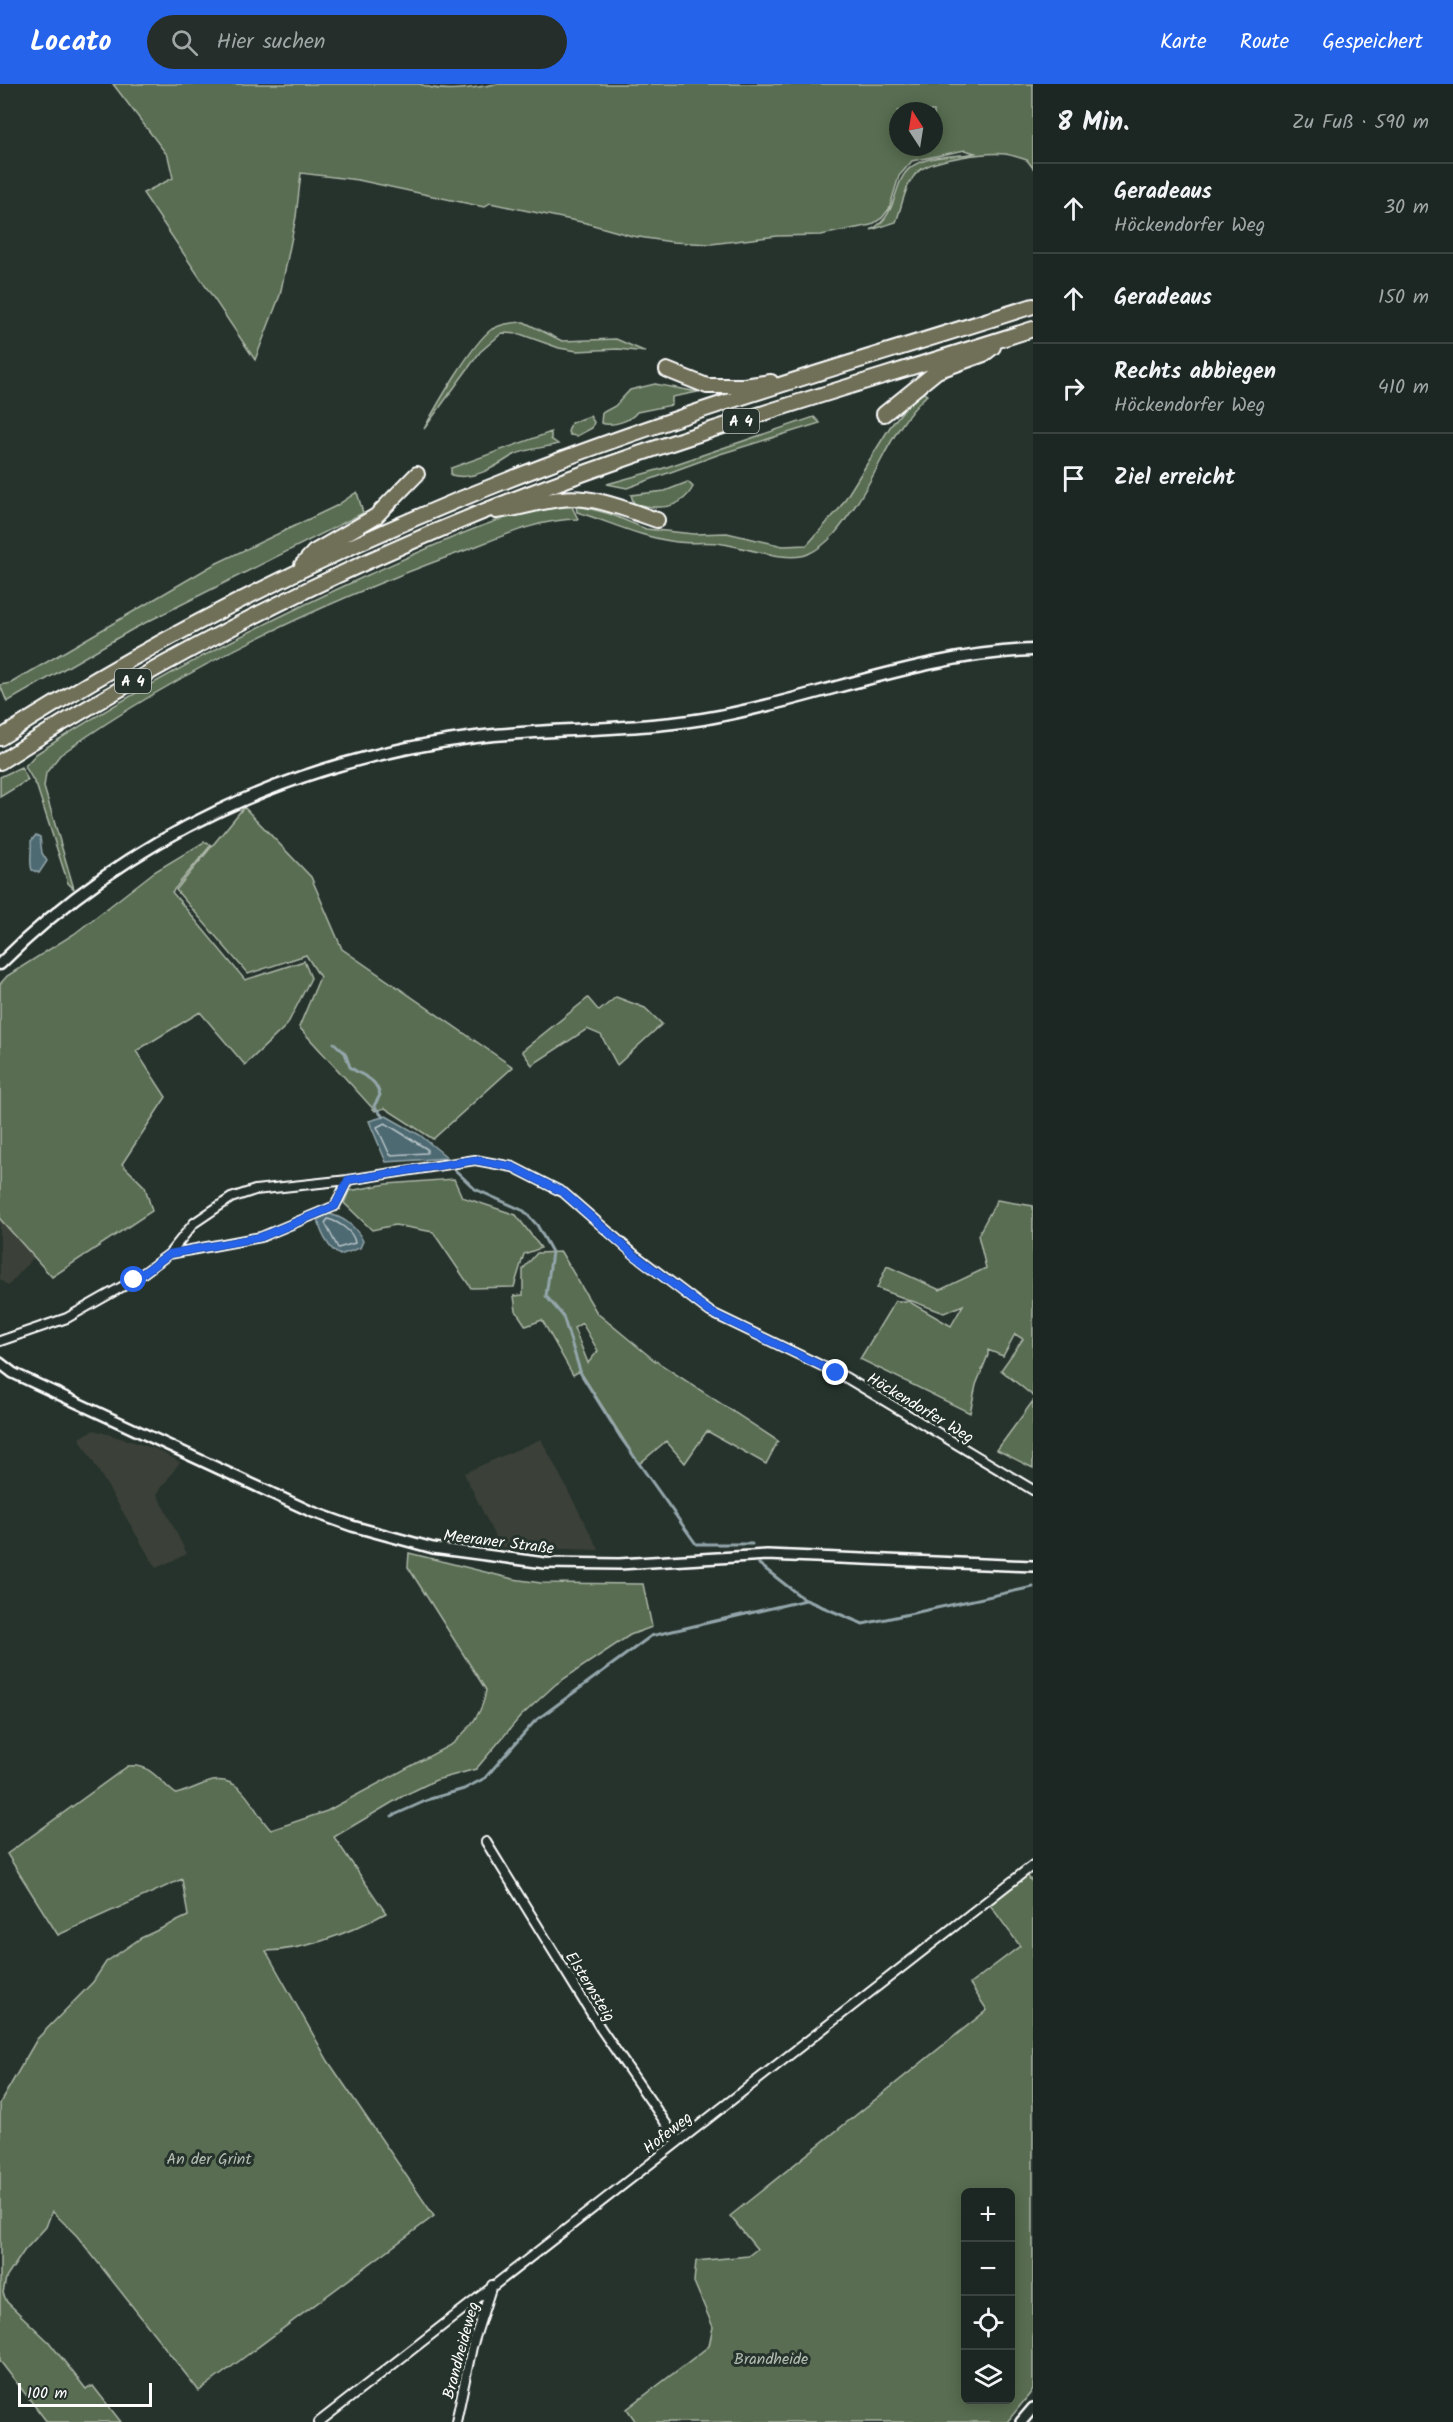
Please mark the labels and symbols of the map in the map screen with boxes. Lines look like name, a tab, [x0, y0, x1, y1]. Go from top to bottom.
north arrow	[889, 102, 943, 156]
road number: A 4	[723, 409, 759, 433]
road number: A 4	[115, 669, 151, 693]
route start	[120, 1266, 146, 1292]
route end	[822, 1359, 848, 1385]
street label: Höckendorfer Weg	[862, 1366, 979, 1450]
street label: Meeraner Straße	[442, 1523, 556, 1562]
street label: Elsternsteig	[558, 1947, 621, 2027]
street label: Hofeweg	[638, 2106, 698, 2161]
park label: An der Grint	[166, 2147, 252, 2172]
street label: Brandheideweg	[436, 2299, 486, 2402]
park label: Brandheide	[734, 2347, 808, 2372]
scale bar	[18, 2380, 152, 2408]

